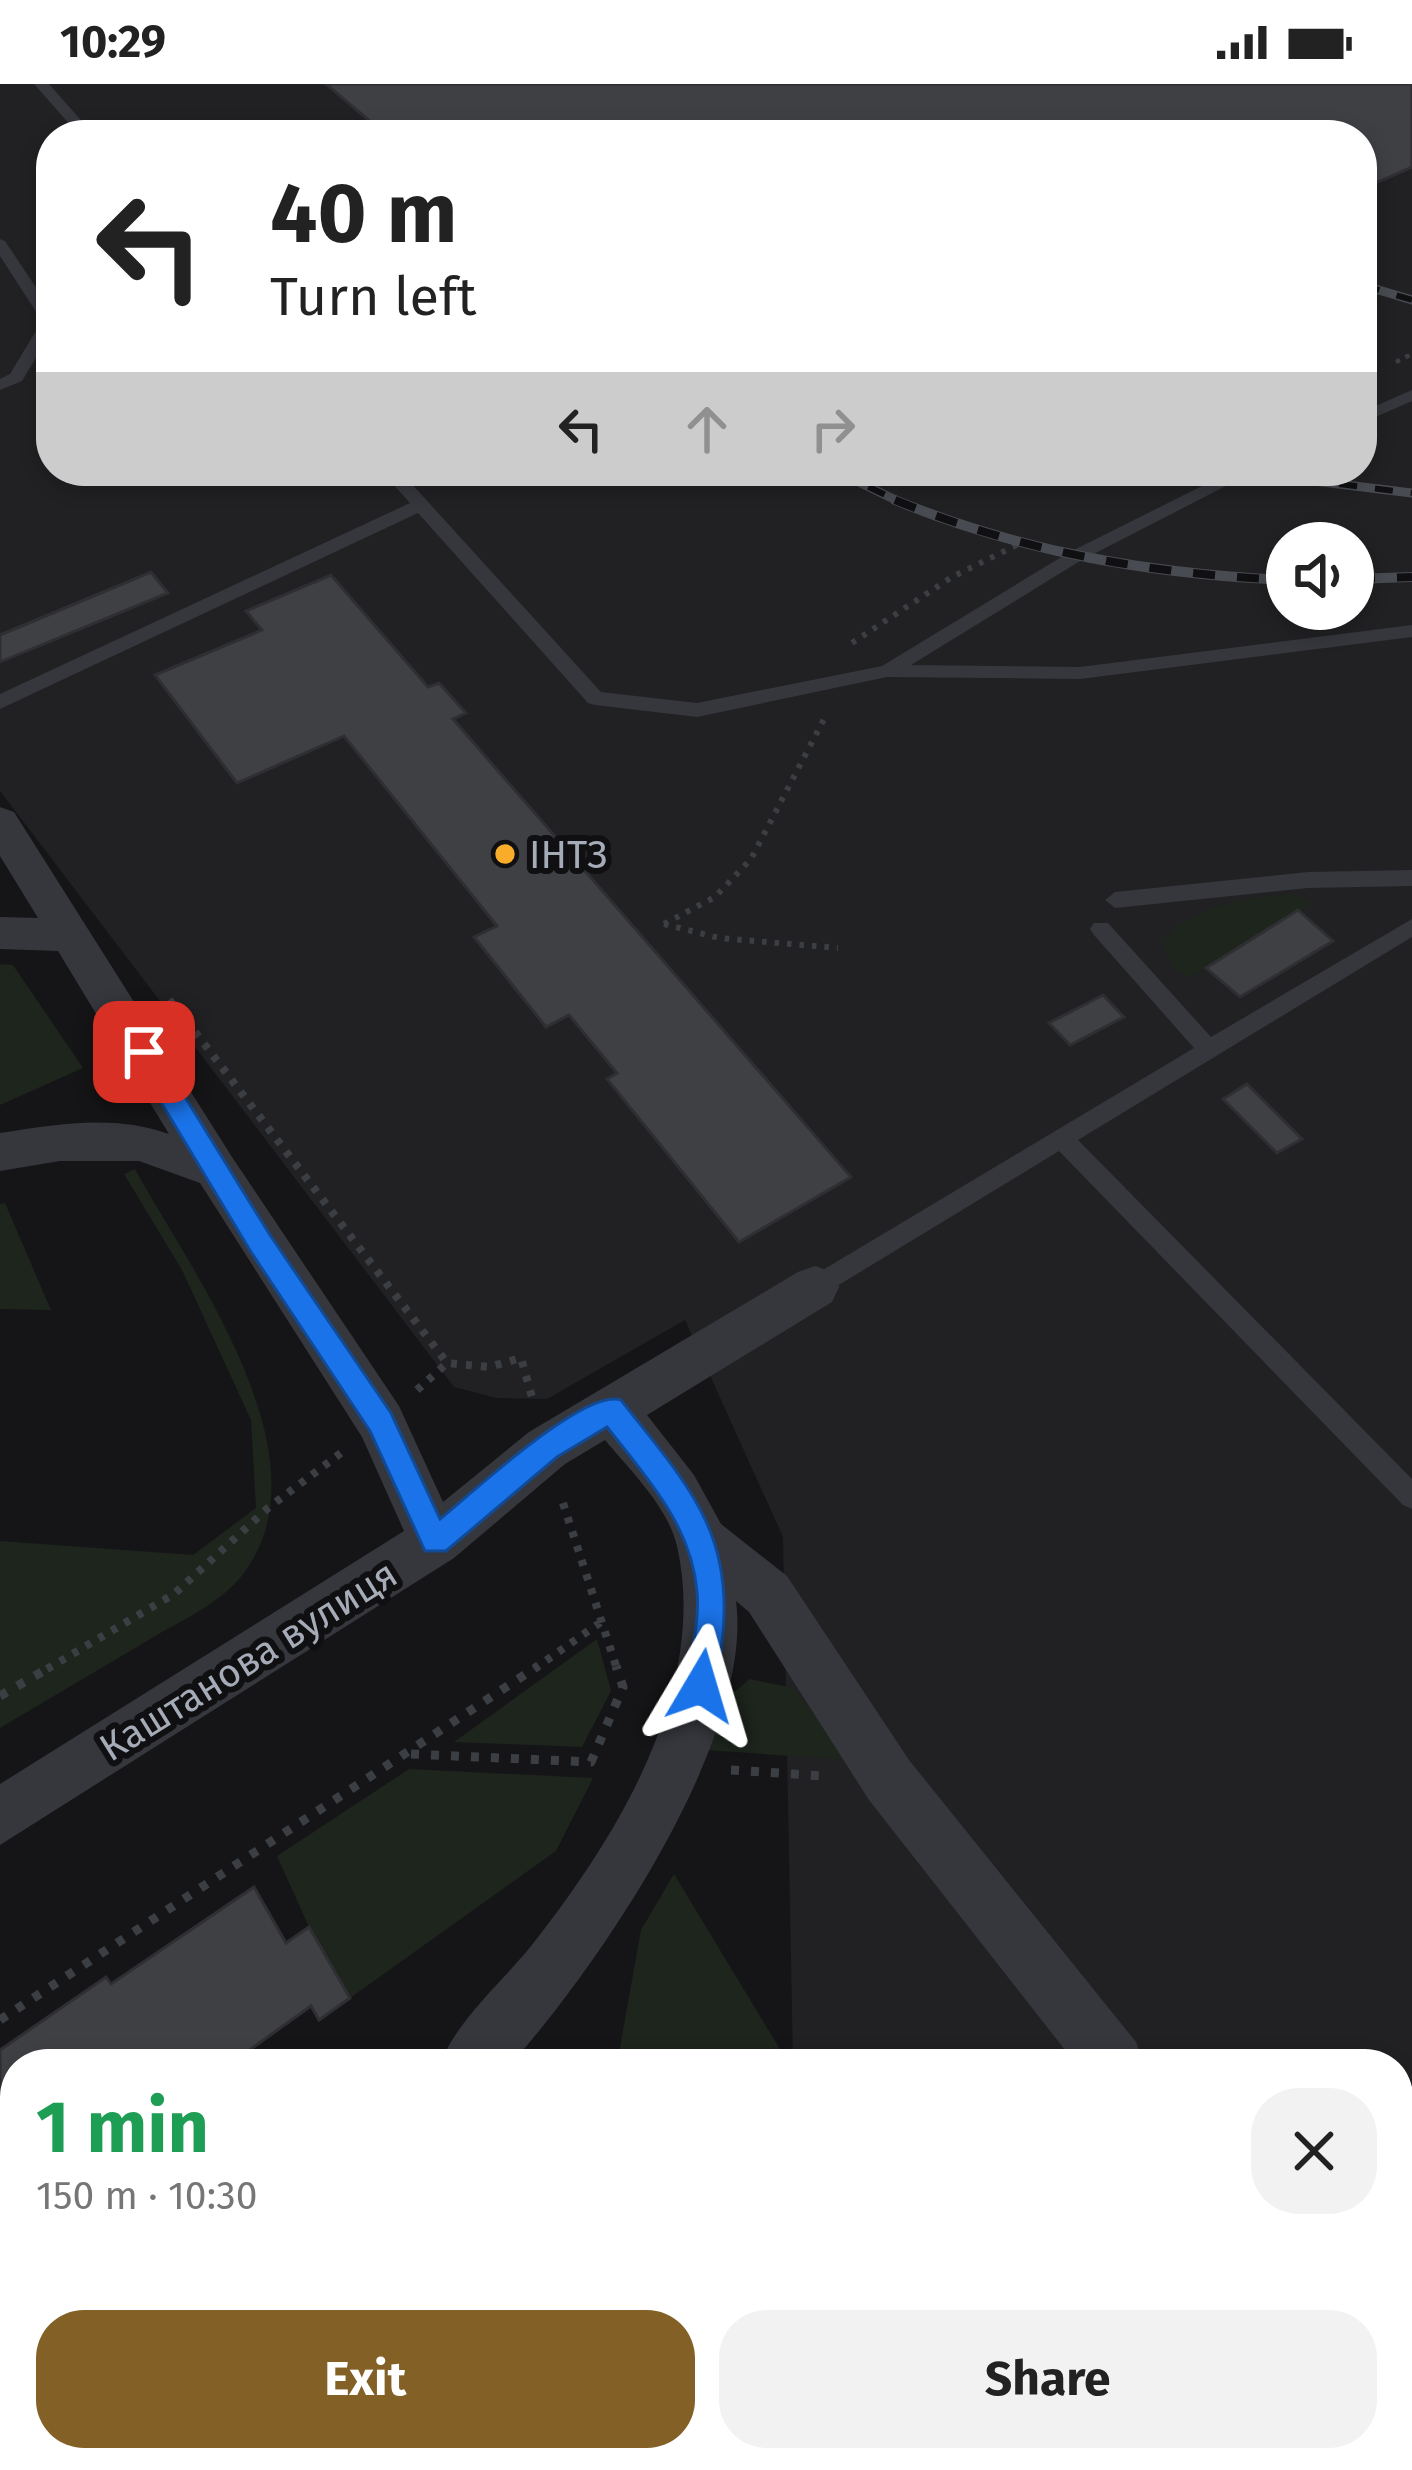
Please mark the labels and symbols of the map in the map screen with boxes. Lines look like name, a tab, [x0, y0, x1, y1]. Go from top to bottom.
place label: ІНТЗ	[529, 832, 608, 878]
marker: ІНТЗ	[492, 841, 518, 867]
pin	[93, 1001, 195, 1103]
street label: Каштанова вулиця	[91, 1551, 406, 1771]
position arrow	[638, 1623, 764, 1749]

